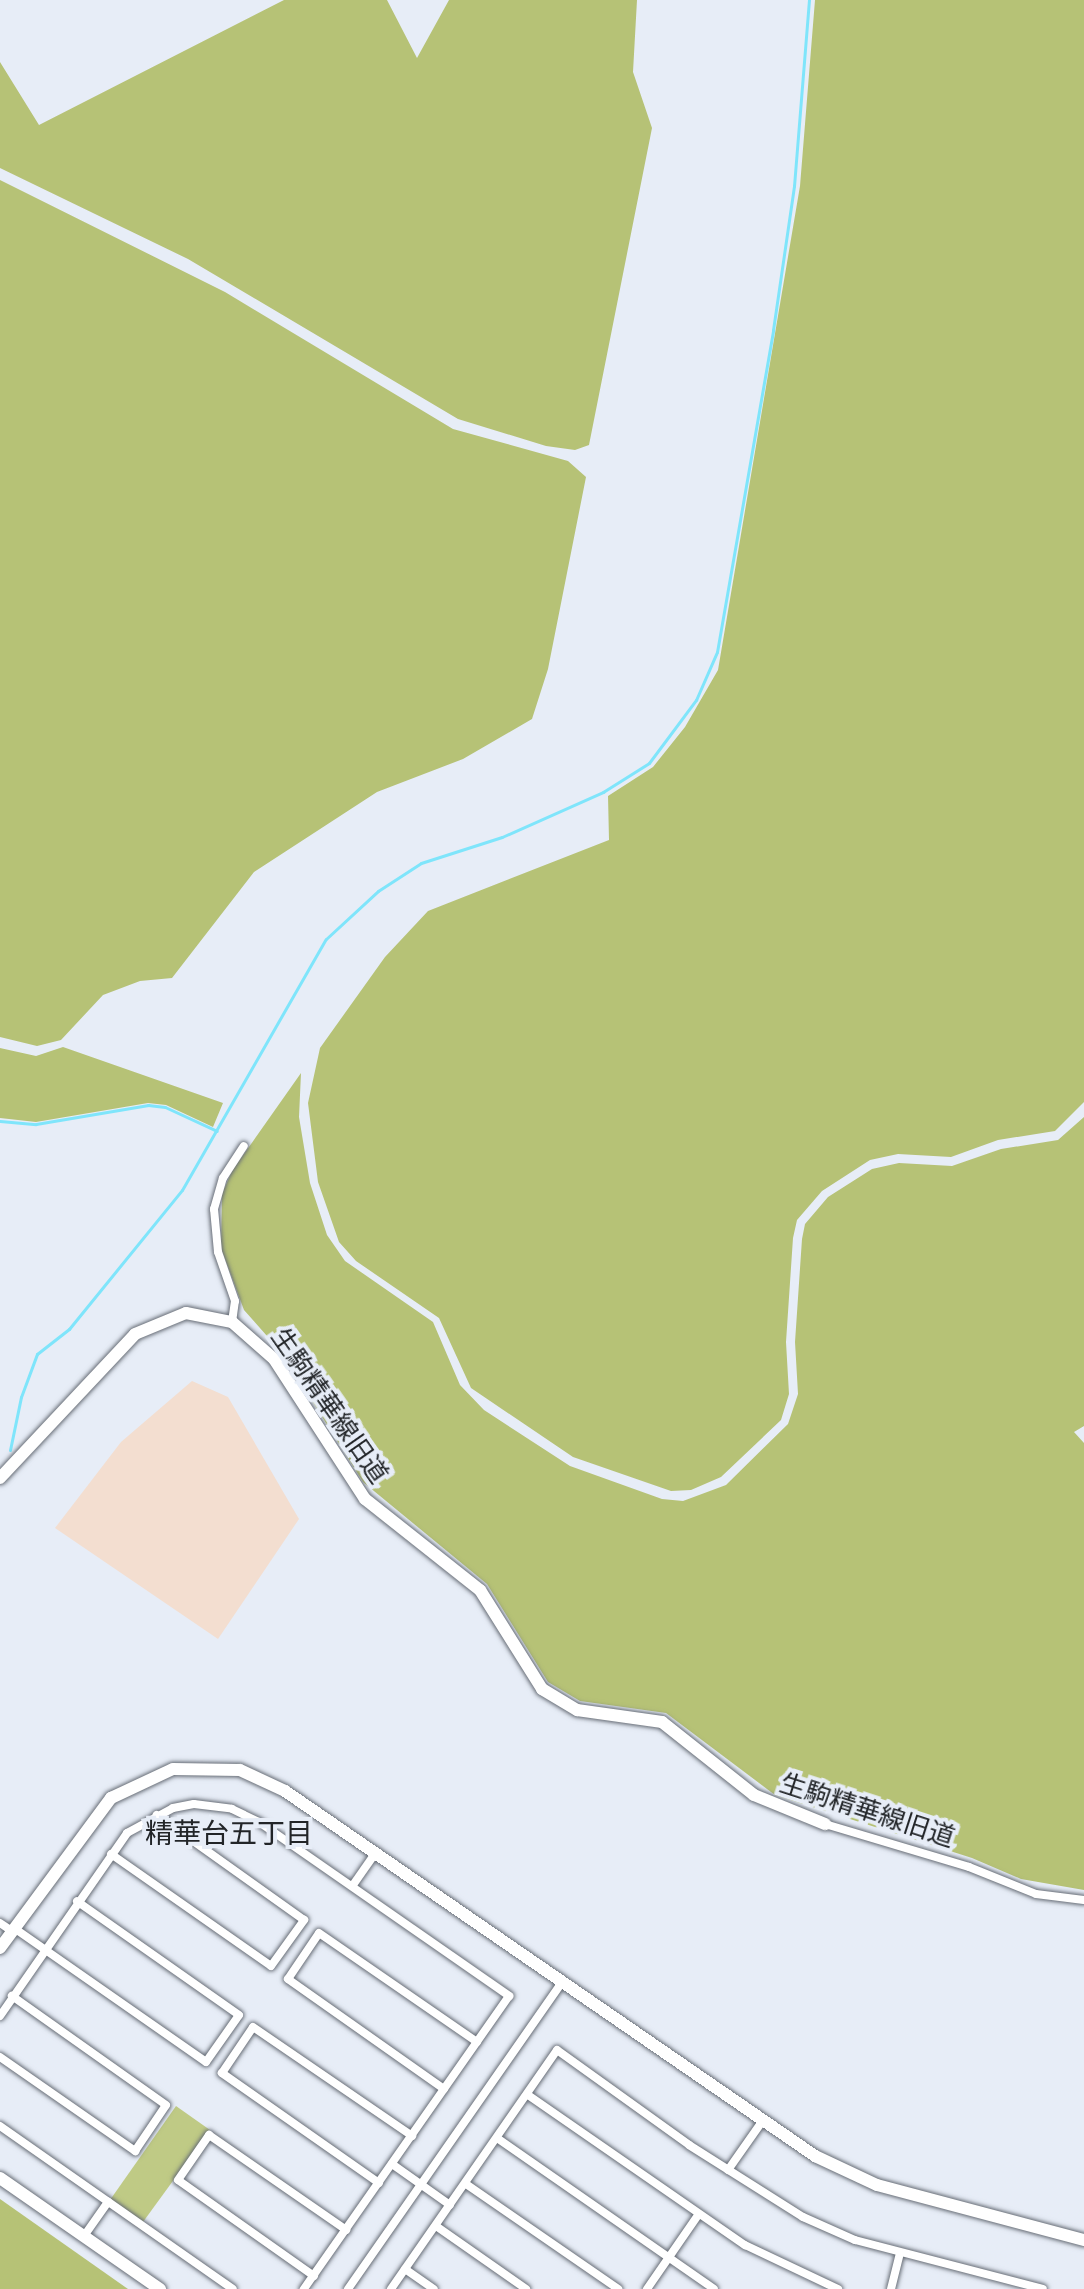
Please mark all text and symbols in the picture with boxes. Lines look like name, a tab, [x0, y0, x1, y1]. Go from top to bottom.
street label: 生駒精華線旧道	[264, 1323, 394, 1489]
street label: 生駒精華線旧道	[776, 1768, 958, 1854]
district label: 精華台五丁目	[145, 1817, 313, 1851]

